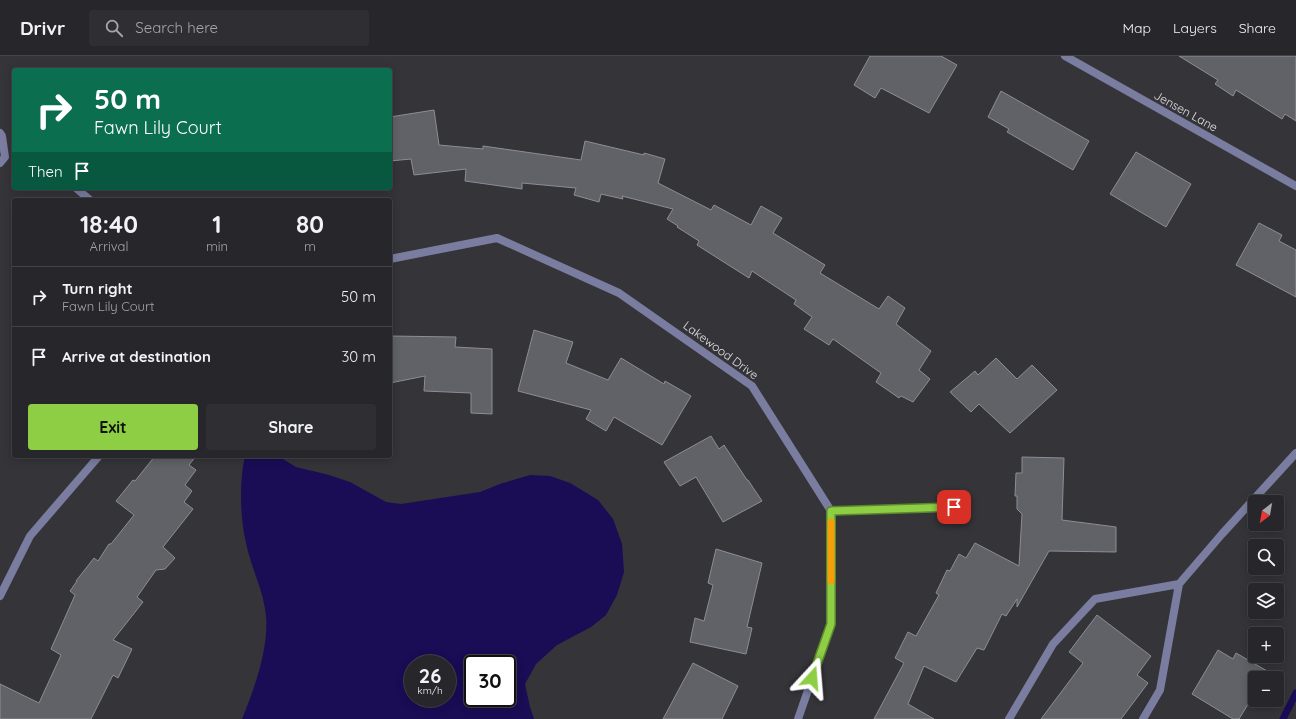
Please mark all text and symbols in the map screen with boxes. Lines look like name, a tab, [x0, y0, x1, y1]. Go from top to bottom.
search box	[89, 10, 369, 46]
text: Drivr	[20, 16, 65, 40]
icon: search	[103, 17, 125, 39]
text: Search here	[135, 18, 218, 37]
text: Map	[1122, 19, 1151, 37]
text: Layers	[1173, 19, 1217, 37]
text: Share	[1239, 19, 1276, 37]
text: 50 m	[94, 81, 161, 116]
icon: right	[28, 84, 80, 136]
street label: Jensen Lane	[1151, 87, 1221, 135]
text: Fawn Lily Court	[94, 116, 222, 139]
icon: arrive	[71, 160, 93, 182]
text: Then	[28, 162, 63, 181]
text: 18:40	[80, 209, 138, 239]
text: 1	[212, 209, 222, 239]
text: 80	[296, 209, 324, 239]
text: Arrival	[89, 238, 128, 254]
text: min	[206, 238, 228, 254]
text: m	[304, 238, 316, 254]
text: Turn right	[62, 279, 133, 298]
icon: right	[28, 286, 50, 308]
text: 50 m	[341, 287, 376, 306]
text: Fawn Lily Court	[62, 298, 154, 314]
street label: Lakewood Drive	[680, 318, 762, 383]
icon: arrive	[28, 346, 50, 368]
text: Arrive at destination	[62, 347, 211, 366]
text: 30 m	[341, 347, 376, 366]
button: Exit	[28, 404, 198, 450]
button: Share	[206, 404, 376, 450]
pin	[937, 490, 971, 524]
north arrow	[1248, 495, 1284, 531]
map controls	[1248, 495, 1284, 707]
icon: arrive	[943, 496, 965, 518]
button: search	[1248, 539, 1284, 575]
button: layers	[1248, 583, 1284, 619]
button: +	[1248, 627, 1284, 663]
speed limit sign: 30	[464, 655, 516, 707]
position arrow	[791, 657, 833, 699]
text: 26	[419, 663, 441, 688]
button: −	[1248, 671, 1284, 707]
text: km/h	[417, 684, 443, 697]

